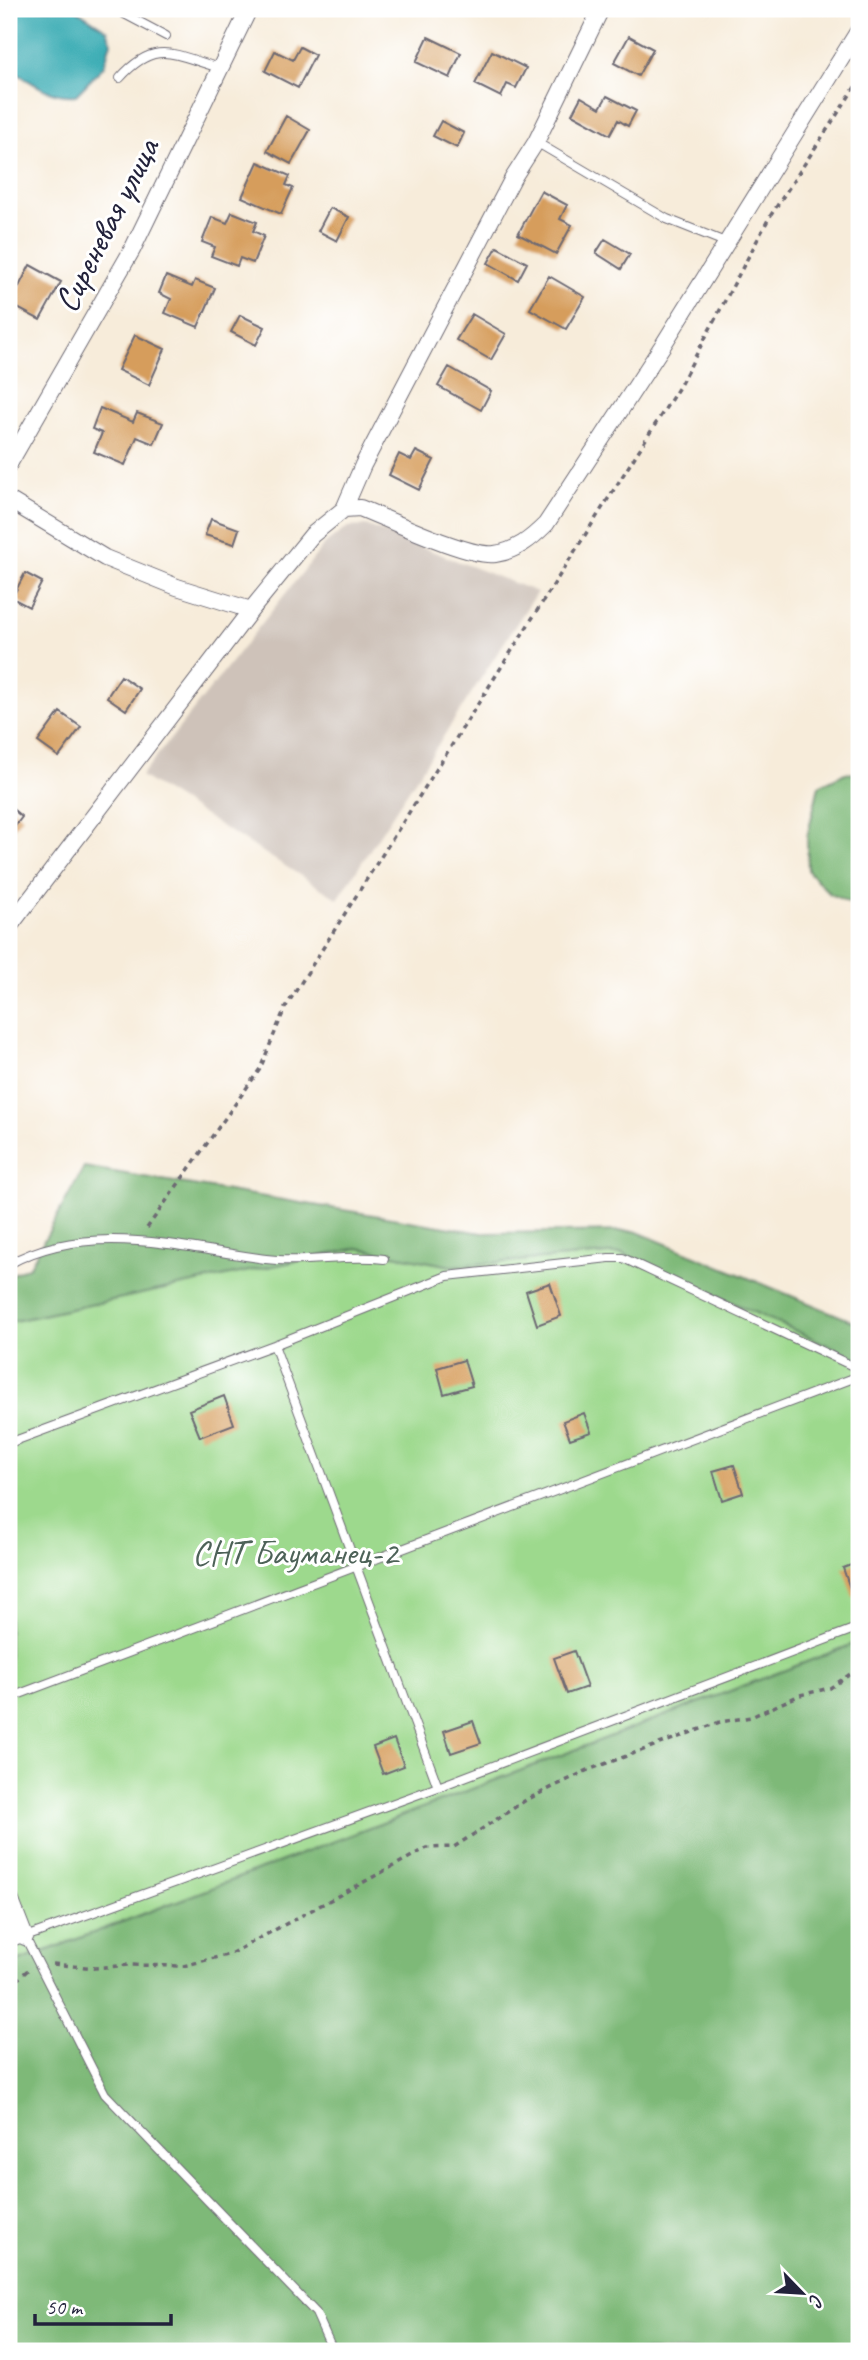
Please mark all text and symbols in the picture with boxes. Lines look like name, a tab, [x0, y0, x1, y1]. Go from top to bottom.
street label: Сиреневая улица	[44, 129, 170, 320]
park label: СНТ Бауманец-2	[192, 1530, 401, 1575]
north arrow	[766, 2258, 836, 2328]
scale bar	[35, 2283, 172, 2327]
text: С	[803, 2290, 829, 2311]
text: 50 m	[46, 2294, 84, 2320]

